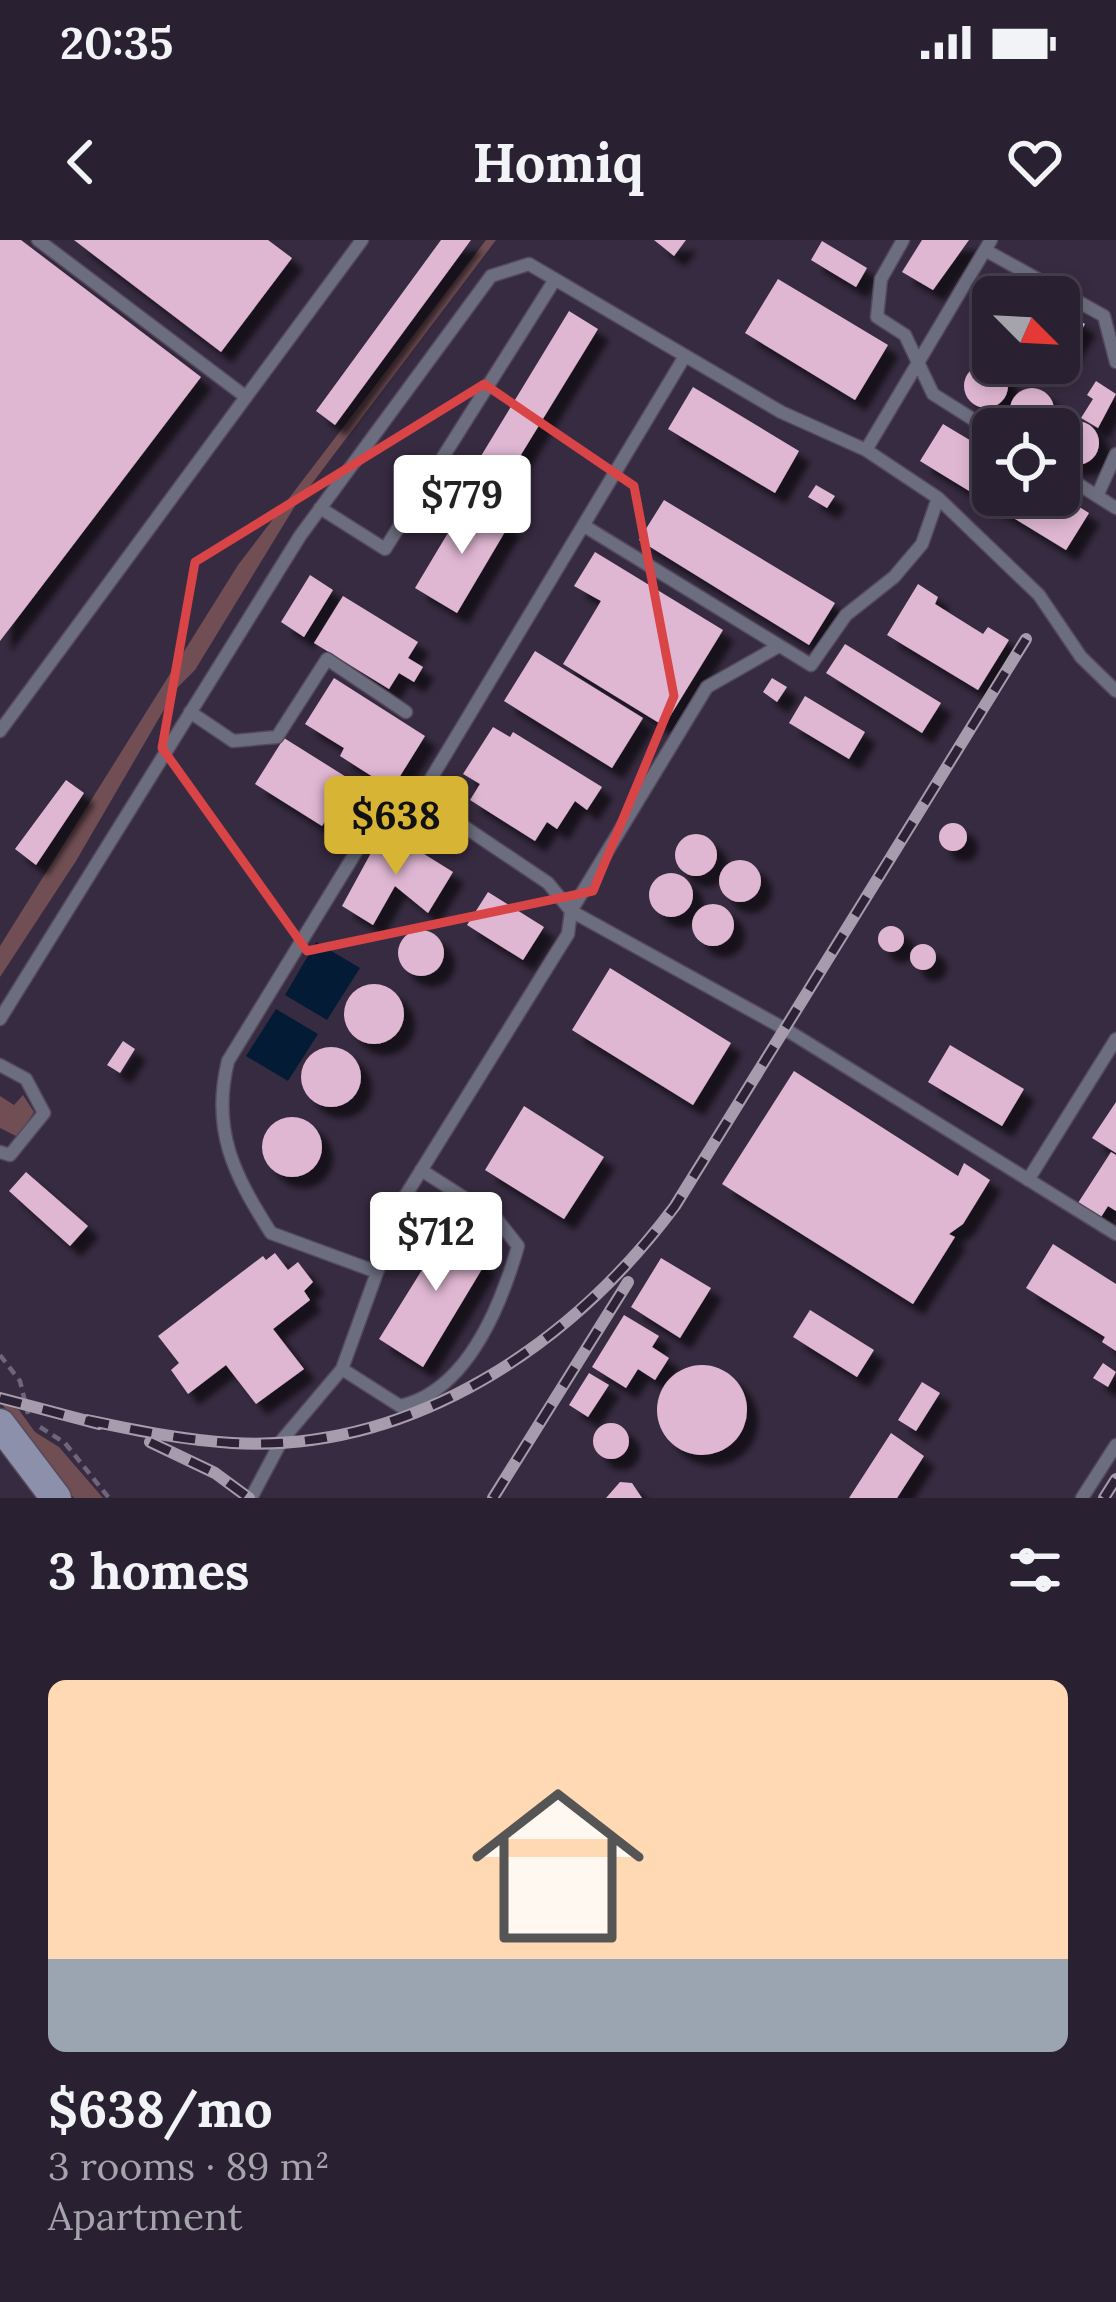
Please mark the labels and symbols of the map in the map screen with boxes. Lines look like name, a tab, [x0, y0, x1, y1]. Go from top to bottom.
north arrow	[972, 276, 1080, 384]
pin: $779	[391, 455, 533, 557]
pin: $638	[325, 776, 467, 878]
pin: $712	[365, 1192, 507, 1294]

